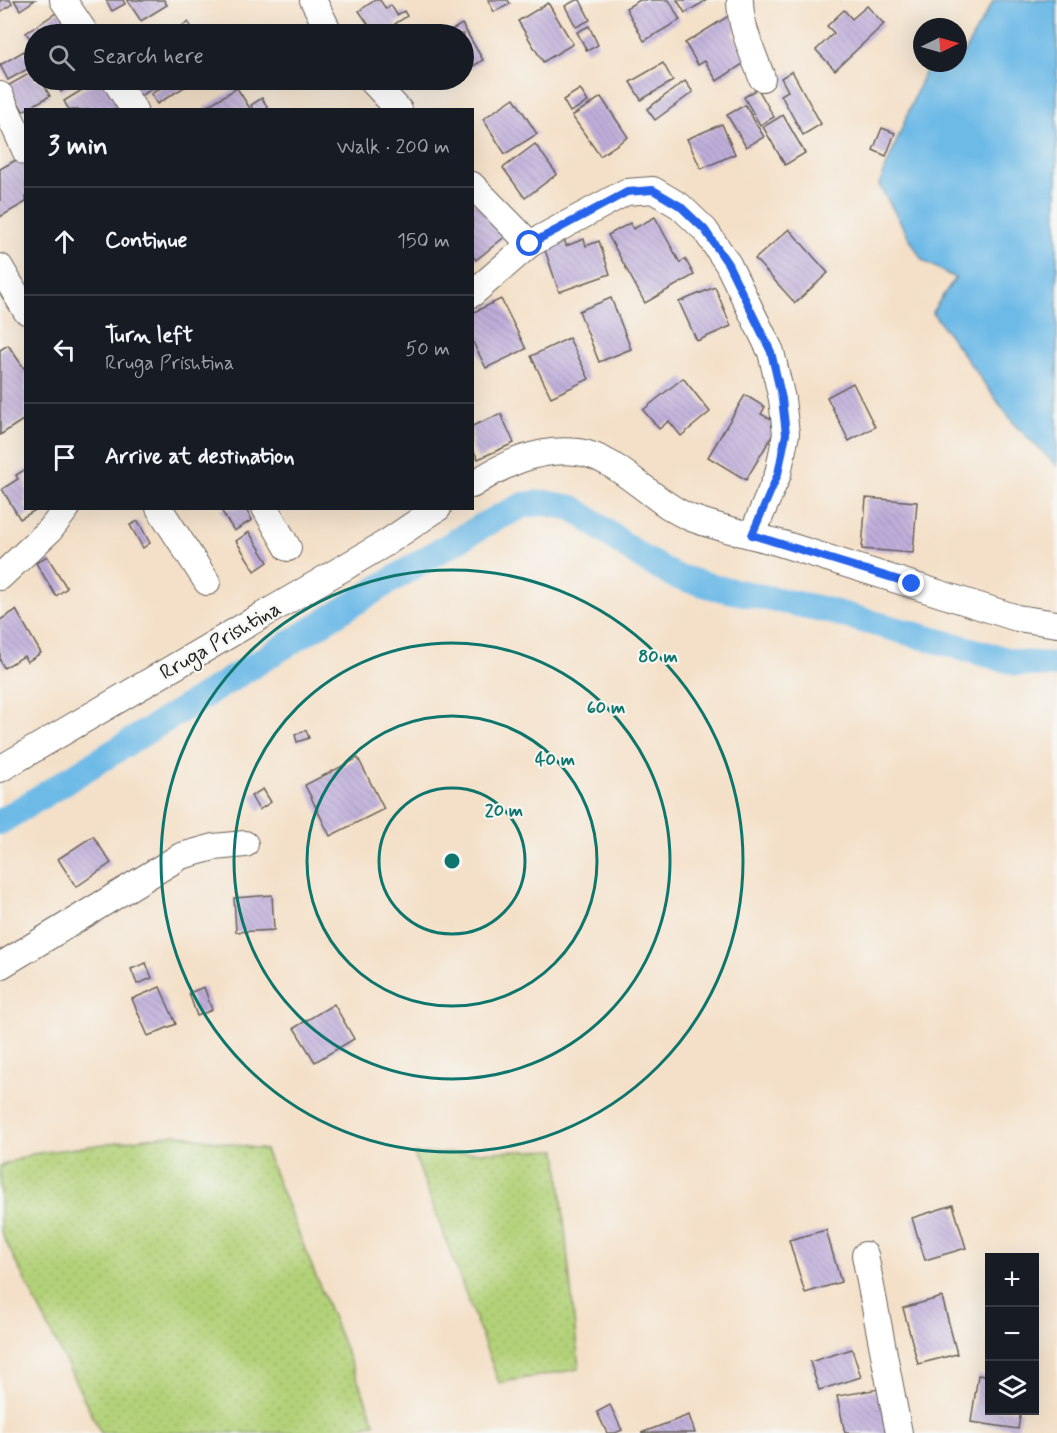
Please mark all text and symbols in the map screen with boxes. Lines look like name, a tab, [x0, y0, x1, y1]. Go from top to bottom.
north arrow	[913, 18, 967, 72]
search box	[24, 24, 474, 90]
icon: search	[45, 41, 78, 74]
text: Search here	[93, 43, 204, 71]
text: 3 min	[48, 130, 108, 164]
text: Walk · 200 m	[337, 134, 450, 161]
icon: ahead	[48, 225, 81, 258]
text: Continue	[105, 227, 187, 255]
text: 150 m	[397, 228, 450, 255]
route start	[516, 230, 542, 256]
text: Turn left	[105, 322, 193, 350]
icon: left	[48, 333, 81, 366]
text: 50 m	[405, 336, 450, 363]
text: Rruga Prishtina	[105, 350, 234, 377]
icon: arrive	[48, 441, 81, 474]
text: Arrive at destination	[105, 443, 295, 471]
route end	[898, 570, 924, 596]
street label: Rruga Prishtina	[155, 595, 287, 688]
text: 80 m	[638, 645, 678, 669]
text: 60 m	[587, 696, 625, 720]
text: 40 m	[535, 748, 575, 772]
text: 20 m	[485, 799, 523, 823]
centre of rings	[442, 851, 462, 871]
map controls	[985, 1253, 1039, 1415]
button: +	[985, 1253, 1039, 1307]
button: −	[985, 1307, 1039, 1361]
button: layers	[985, 1361, 1039, 1415]

